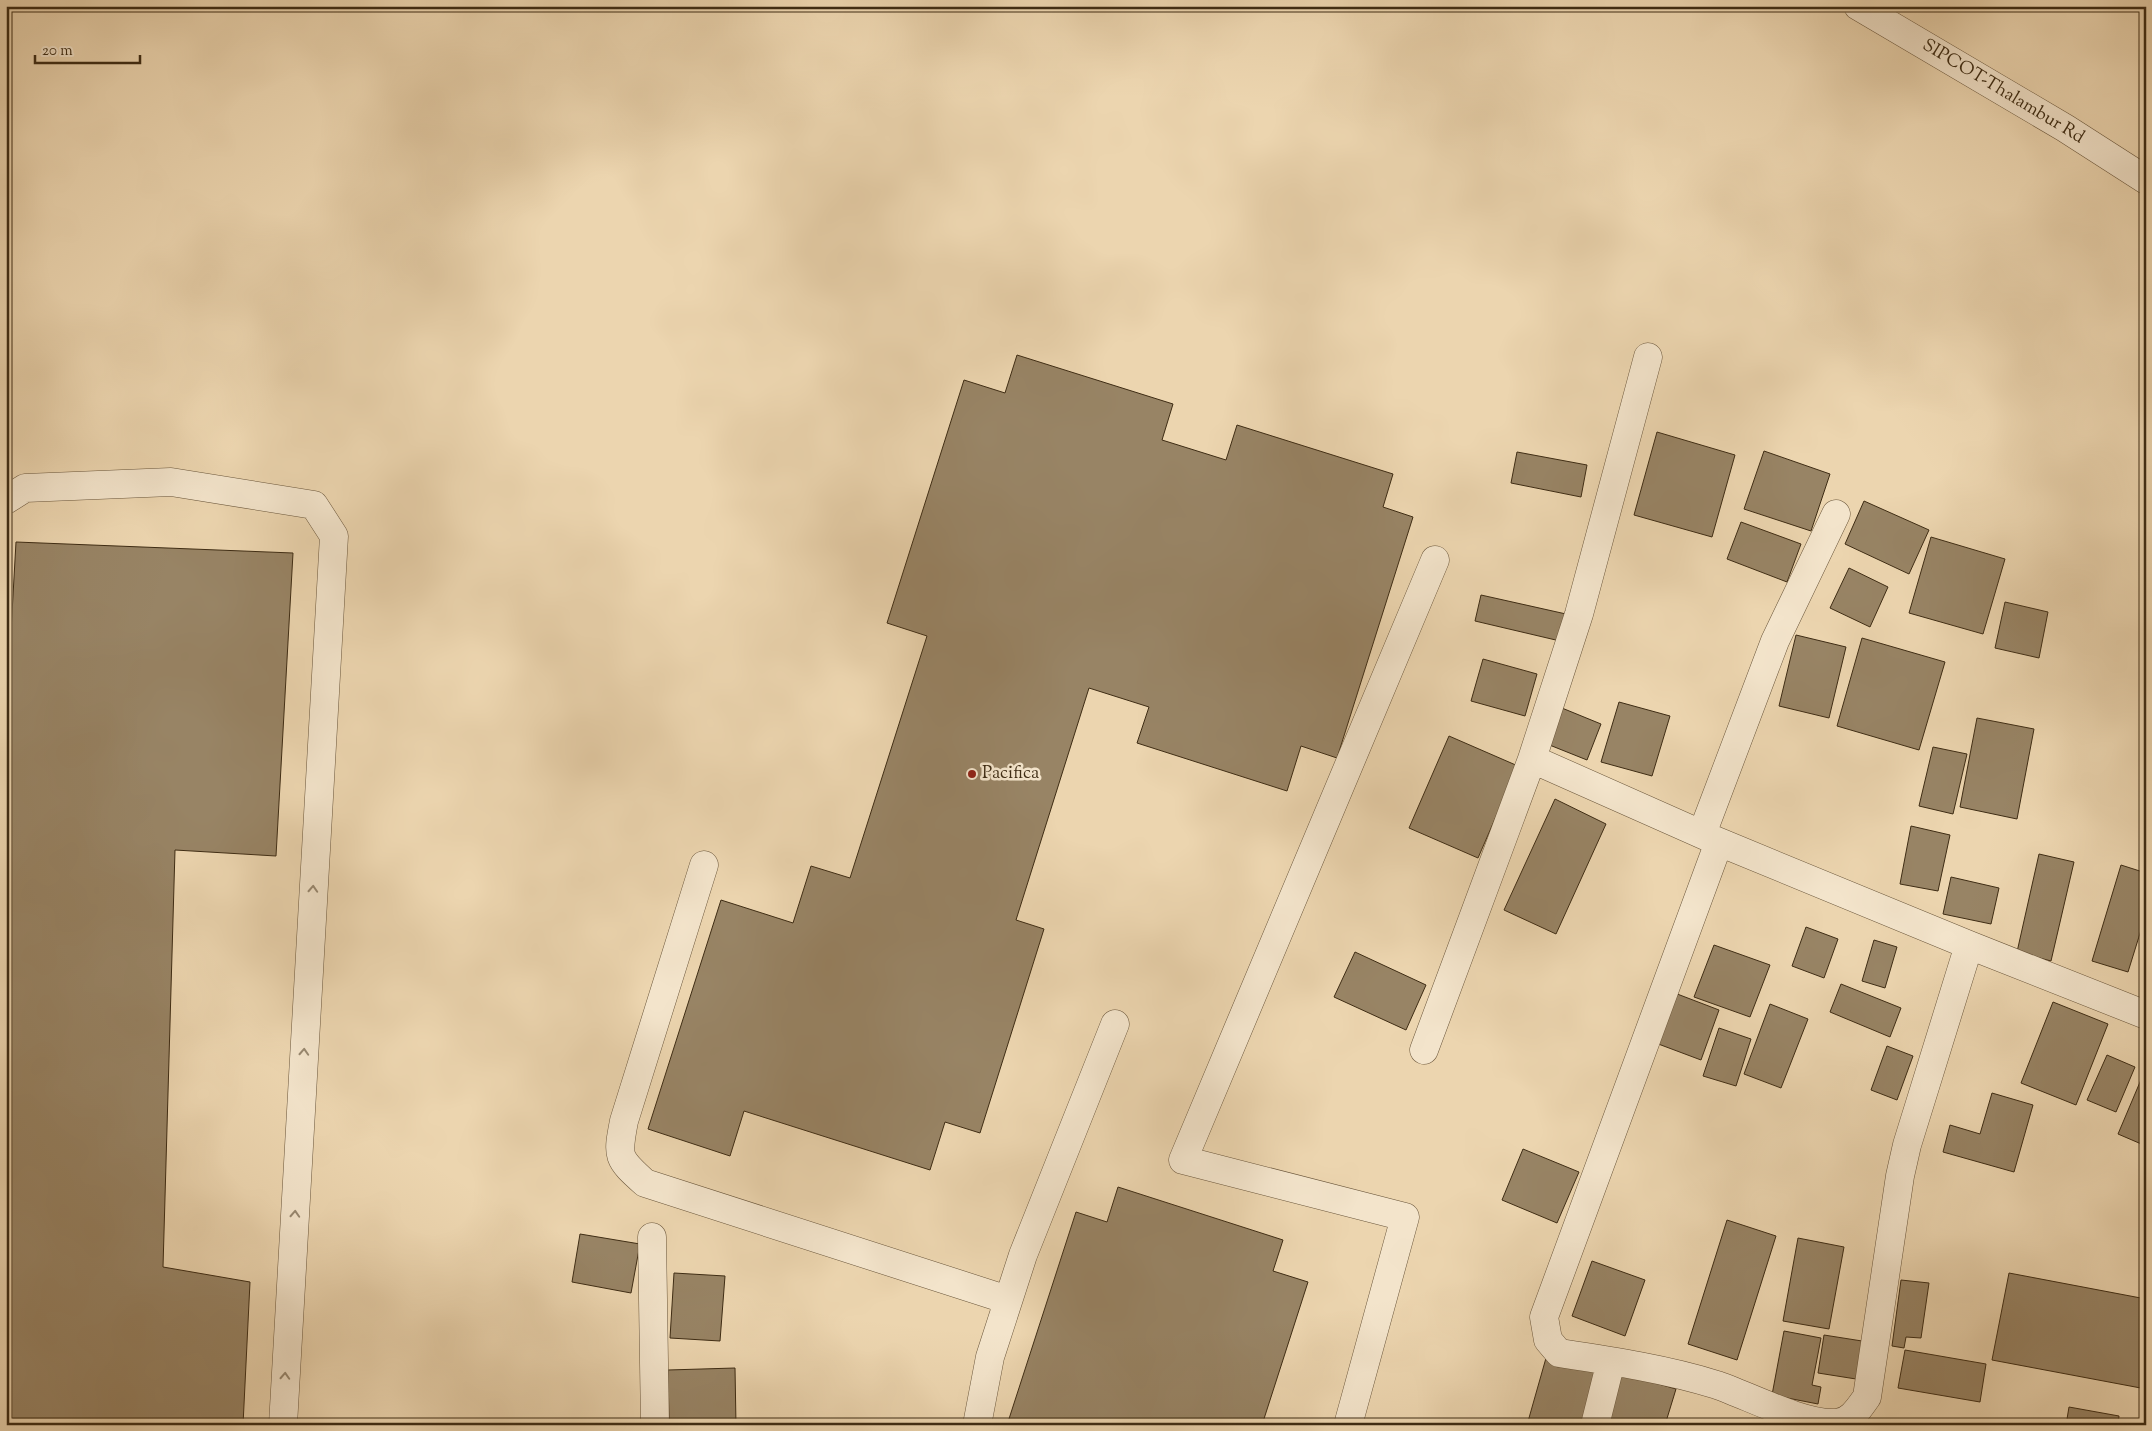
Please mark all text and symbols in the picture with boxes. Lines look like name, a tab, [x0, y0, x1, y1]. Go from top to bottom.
scale bar	[35, 32, 140, 64]
street label: SIPCOT-Thalambur Rd	[1917, 33, 2089, 151]
text: 20 m	[42, 41, 73, 62]
place label: Pacifica	[982, 761, 1039, 787]
marker: Pacifica	[966, 768, 978, 780]
one-way arrow	[308, 885, 319, 893]
one-way arrow	[298, 1047, 309, 1055]
one-way arrow	[289, 1210, 300, 1218]
one-way arrow	[280, 1372, 291, 1380]

